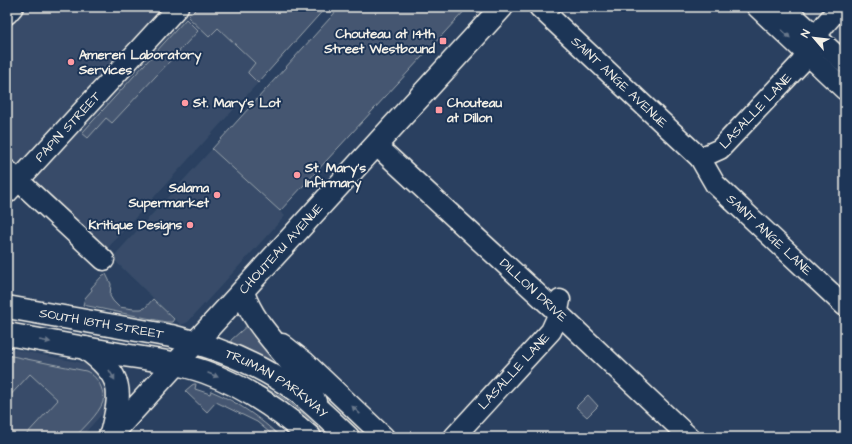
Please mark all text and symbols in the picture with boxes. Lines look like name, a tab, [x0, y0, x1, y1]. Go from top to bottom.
north arrow	[794, 18, 834, 58]
place label: Chouteau at 14th Street Westbound	[323, 25, 436, 58]
text: N	[797, 27, 814, 40]
one-way arrow	[780, 29, 791, 38]
street label: SAINT ANGE AVENUE	[567, 33, 672, 132]
marker: Chouteau at 14th Street Westbound	[438, 36, 448, 46]
place label: Ameren Laboratory Services	[78, 46, 202, 79]
marker: Ameren Laboratory Services	[66, 57, 76, 67]
street label: LASALLE LANE	[715, 69, 796, 153]
street label: PAPIN STREET	[31, 87, 105, 166]
place label: St. Mary's Lot	[192, 94, 281, 113]
place label: Chouteau at Dillon	[446, 94, 502, 127]
marker: St. Mary's Lot	[180, 98, 190, 108]
marker: Chouteau at Dillon	[434, 105, 444, 115]
place label: St. Mary's Infirmary	[304, 159, 366, 193]
marker: St. Mary's Infirmary	[292, 170, 302, 180]
place label: Salama Supermarket	[127, 179, 210, 213]
marker: Salama Supermarket	[212, 190, 222, 200]
street label: SAINT ANGE LANE	[722, 190, 816, 280]
street label: CHOUTEAU AVENUE	[235, 199, 327, 298]
place label: Kritique Designs	[89, 216, 182, 236]
marker: Kritique Designs	[185, 220, 195, 230]
street label: DILLON DRIVE	[496, 254, 571, 326]
street label: SOUTH 18TH STREET	[38, 304, 166, 344]
street label: LASALLE LANE	[474, 329, 554, 414]
one-way arrow	[39, 338, 51, 344]
street label: TRUMAN PARKWAY	[222, 345, 331, 422]
one-way arrow	[109, 369, 116, 381]
one-way arrow	[207, 373, 219, 379]
one-way arrow	[351, 405, 361, 415]

